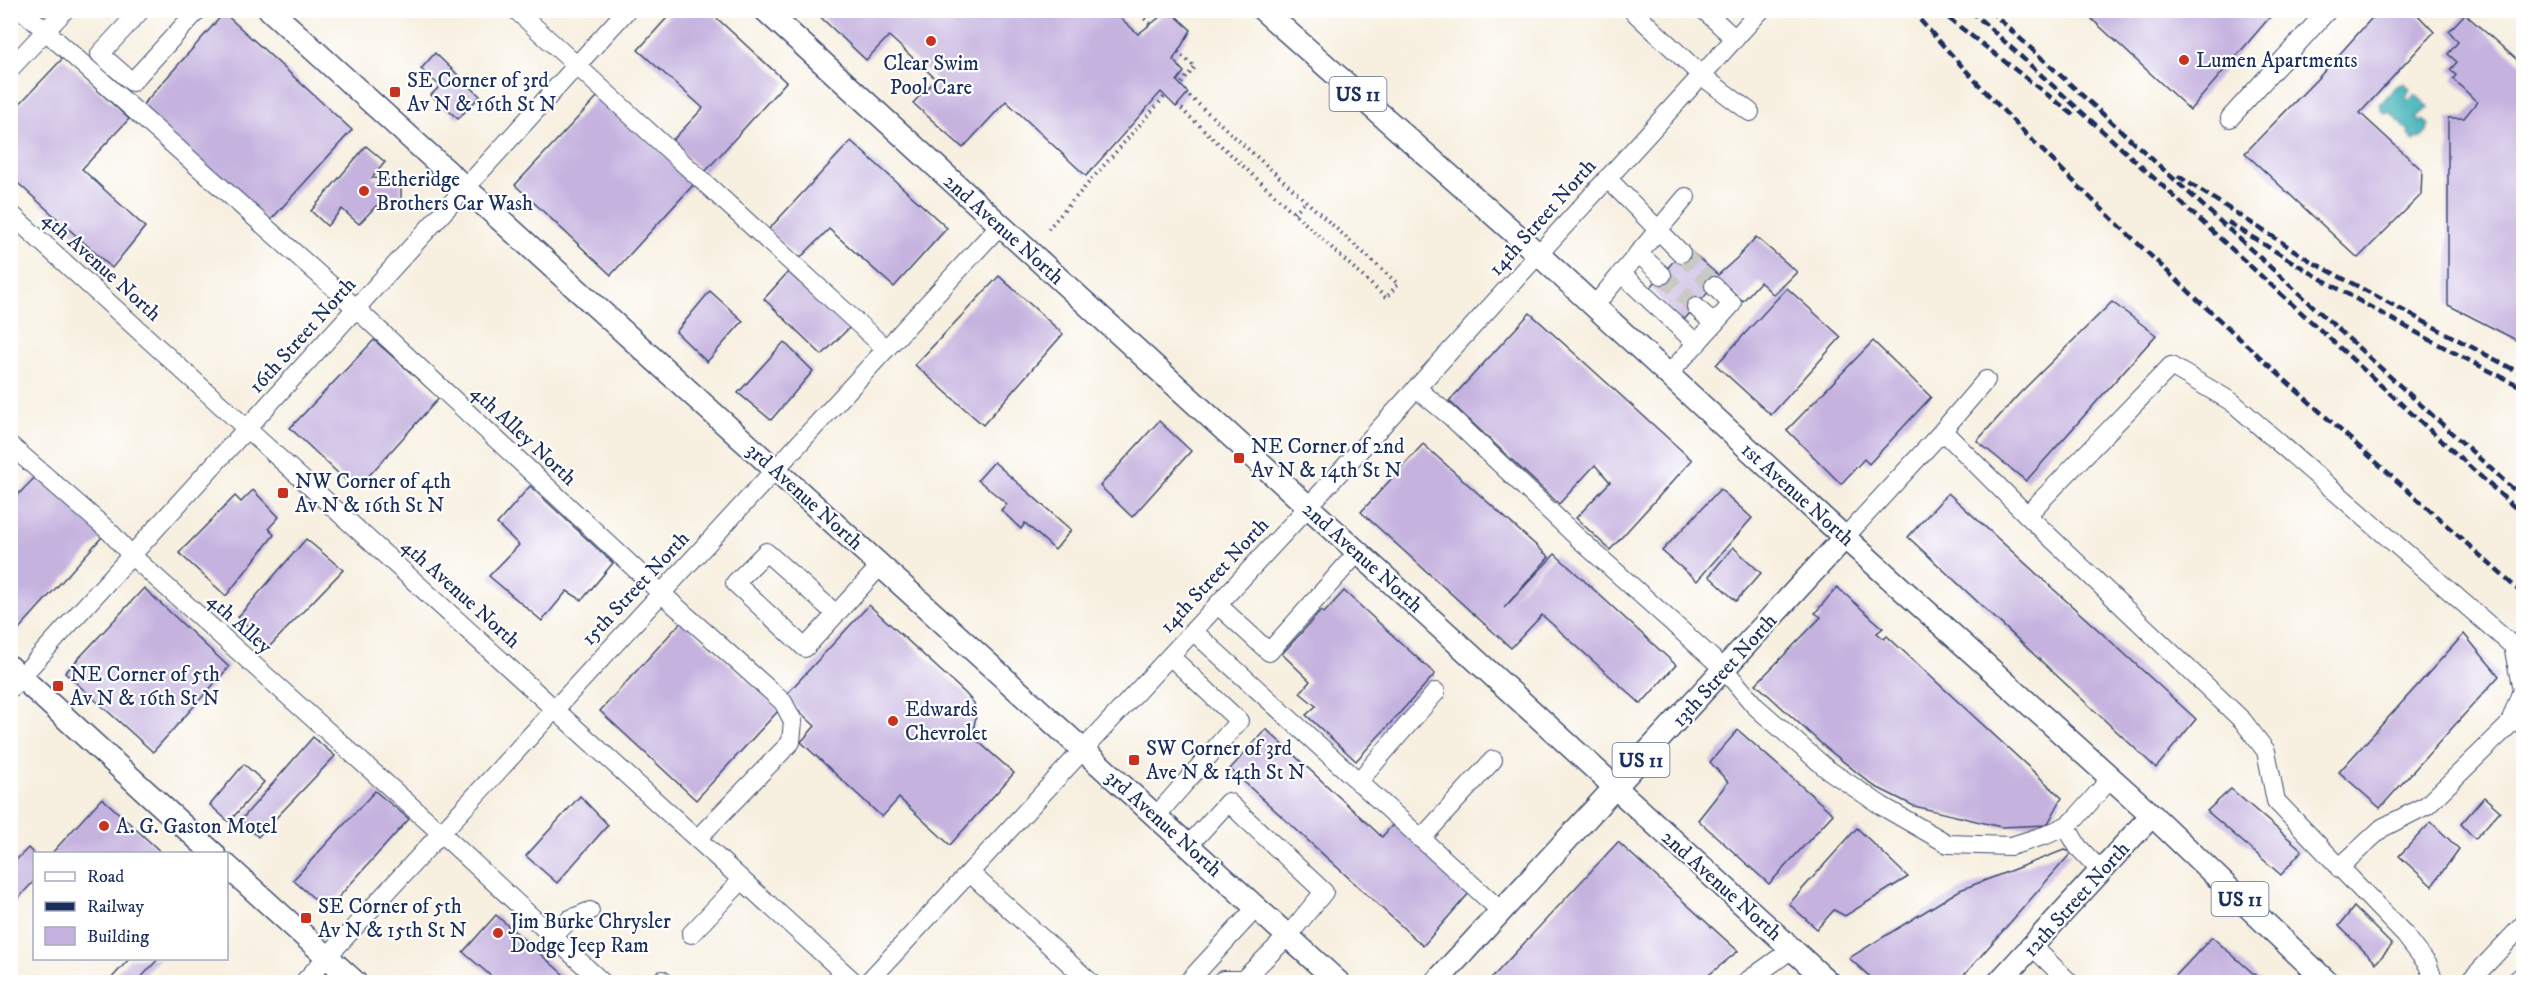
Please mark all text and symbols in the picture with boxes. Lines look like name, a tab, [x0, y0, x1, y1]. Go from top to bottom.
marker: Clear Swim Pool Care	[924, 34, 938, 48]
place label: Lumen Apartments	[2196, 48, 2358, 74]
place label: Clear Swim Pool Care	[883, 51, 979, 101]
marker: Lumen Apartments	[2177, 53, 2191, 67]
place label: SE Corner of 3rd Av N & 16th St N	[407, 68, 556, 118]
road number: US 11	[1330, 77, 1386, 111]
marker: SE Corner of 3rd Av N & 16th St N	[388, 85, 402, 99]
street label: 14th Street North	[1483, 154, 1602, 282]
place label: Etheridge Brothers Car Wash	[376, 167, 533, 217]
street label: 2nd Avenue North	[937, 169, 1069, 291]
marker: Etheridge Brothers Car Wash	[357, 184, 371, 198]
street label: 4th Avenue North	[36, 206, 166, 327]
street label: 16th Street North	[244, 272, 362, 399]
street label: 4th Alley North	[465, 380, 582, 492]
place label: NE Corner of 2nd Av N & 14th St N	[1251, 434, 1405, 484]
street label: 1st Avenue North	[1735, 437, 1859, 552]
street label: 3rd Avenue North	[741, 438, 868, 556]
marker: NE Corner of 2nd Av N & 14th St N	[1232, 451, 1246, 465]
place label: NW Corner of 4th Av N & 16th St N	[295, 469, 451, 519]
marker: NW Corner of 4th Av N & 16th St N	[276, 486, 290, 500]
street label: 2nd Avenue North	[1296, 497, 1428, 619]
street label: 14th Street North	[1155, 512, 1275, 639]
street label: 15th Street North	[576, 526, 695, 651]
street label: 4th Avenue North	[395, 533, 525, 654]
street label: 4th Alley	[201, 588, 278, 660]
street label: 13th Street North	[1667, 608, 1783, 733]
place label: NE Corner of 5th Av N & 16th St N	[70, 662, 220, 712]
marker: NE Corner of 5th Av N & 16th St N	[51, 679, 65, 693]
place label: Edwards Chevrolet	[905, 697, 988, 747]
marker: Edwards Chevrolet	[886, 714, 900, 728]
place label: SW Corner of 3rd Ave N & 14th St N	[1146, 736, 1305, 786]
road number: US 11	[1612, 743, 1670, 777]
marker: SW Corner of 3rd Ave N & 14th St N	[1127, 753, 1141, 767]
street label: 3rd Avenue North	[1100, 765, 1227, 883]
place label: A. G. Gaston Motel	[116, 814, 278, 840]
marker: A. G. Gaston Motel	[97, 819, 111, 833]
street label: 2nd Avenue North	[1655, 825, 1787, 947]
street label: 12th Street North	[2018, 836, 2136, 963]
legend	[33, 852, 228, 960]
text: Road	[87, 866, 124, 888]
road number: US 11	[2212, 882, 2268, 916]
place label: SE Corner of 5th Av N & 15th St N	[318, 894, 467, 944]
text: Railway	[87, 896, 145, 918]
place label: Jim Burke Chrysler Dodge Jeep Ram	[508, 909, 671, 959]
marker: SE Corner of 5th Av N & 15th St N	[299, 911, 313, 925]
text: Building	[87, 926, 149, 948]
marker: Jim Burke Chrysler Dodge Jeep Ram	[491, 926, 505, 940]

